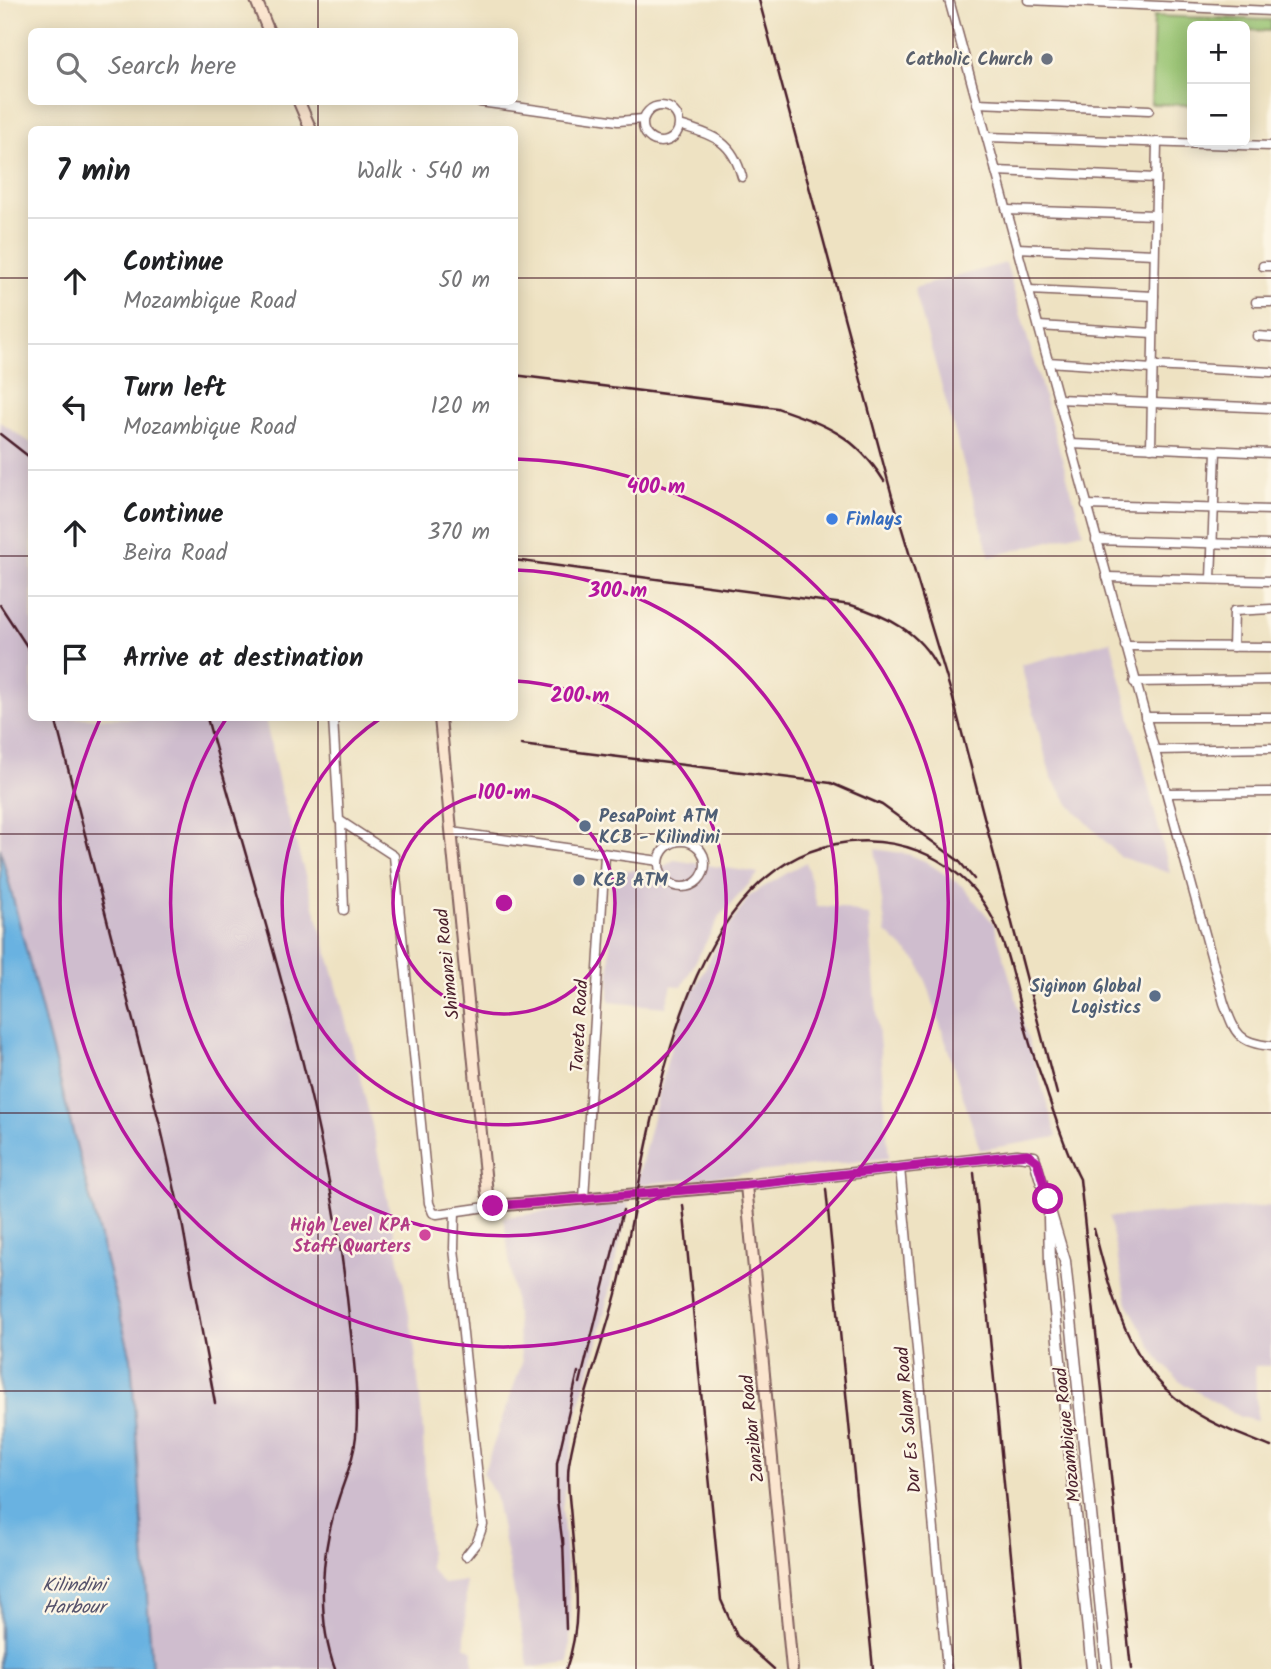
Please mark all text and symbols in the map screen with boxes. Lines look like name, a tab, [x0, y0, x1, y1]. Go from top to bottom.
map controls	[1187, 21, 1250, 147]
button: +	[1187, 21, 1250, 84]
search box	[28, 28, 518, 105]
text: Search here	[108, 46, 236, 88]
place label: Catholic Church	[906, 46, 1033, 75]
icon: search	[52, 48, 90, 86]
marker: Catholic Church	[1039, 51, 1055, 67]
button: −	[1187, 84, 1250, 147]
text: 7 min	[56, 148, 131, 196]
text: Walk · 540 m	[357, 154, 490, 190]
text: Continue	[123, 242, 224, 284]
icon: ahead	[56, 262, 94, 300]
text: 50 m	[439, 263, 490, 299]
text: Mozambique Road	[123, 284, 296, 320]
text: Turn left	[123, 368, 226, 410]
icon: left	[56, 388, 94, 426]
text: 120 m	[430, 389, 490, 425]
text: Mozambique Road	[123, 410, 296, 446]
text: 400 m	[627, 471, 685, 504]
text: Continue	[123, 494, 224, 536]
place label: Finlays	[846, 506, 903, 535]
marker: Finlays	[824, 511, 840, 527]
icon: ahead	[56, 514, 94, 552]
text: 370 m	[427, 515, 490, 551]
text: Beira Road	[123, 536, 227, 572]
text: 300 m	[588, 575, 647, 608]
text: Arrive at destination	[123, 638, 363, 680]
icon: arrive	[56, 640, 94, 678]
text: 200 m	[550, 680, 610, 713]
text: 100 m	[477, 777, 531, 810]
place label: PesaPoint ATM KCB - Kilindini	[599, 803, 720, 853]
marker: PesaPoint ATM KCB - Kilindini	[577, 818, 593, 834]
place label: KCB ATM	[593, 867, 668, 896]
marker: KCB ATM	[571, 872, 587, 888]
centre of rings	[492, 891, 516, 915]
street label: Shimanzi Road	[428, 906, 469, 1021]
place label: Siginon Global Logistics	[1030, 973, 1142, 1023]
street label: Taveta Road	[564, 978, 597, 1073]
marker: Siginon Global Logistics	[1147, 988, 1163, 1004]
route start	[1032, 1183, 1063, 1214]
route end	[477, 1190, 508, 1221]
place label: High Level KPA Staff Quarters	[290, 1212, 412, 1262]
marker: High Level KPA Staff Quarters	[417, 1227, 433, 1243]
street label: Dar Es Salam Road	[889, 1344, 930, 1494]
street label: Mozambique Road	[1047, 1365, 1090, 1504]
street label: Zanzibar Road	[733, 1372, 774, 1484]
water label: Kilindini Harbour	[42, 1571, 110, 1623]

